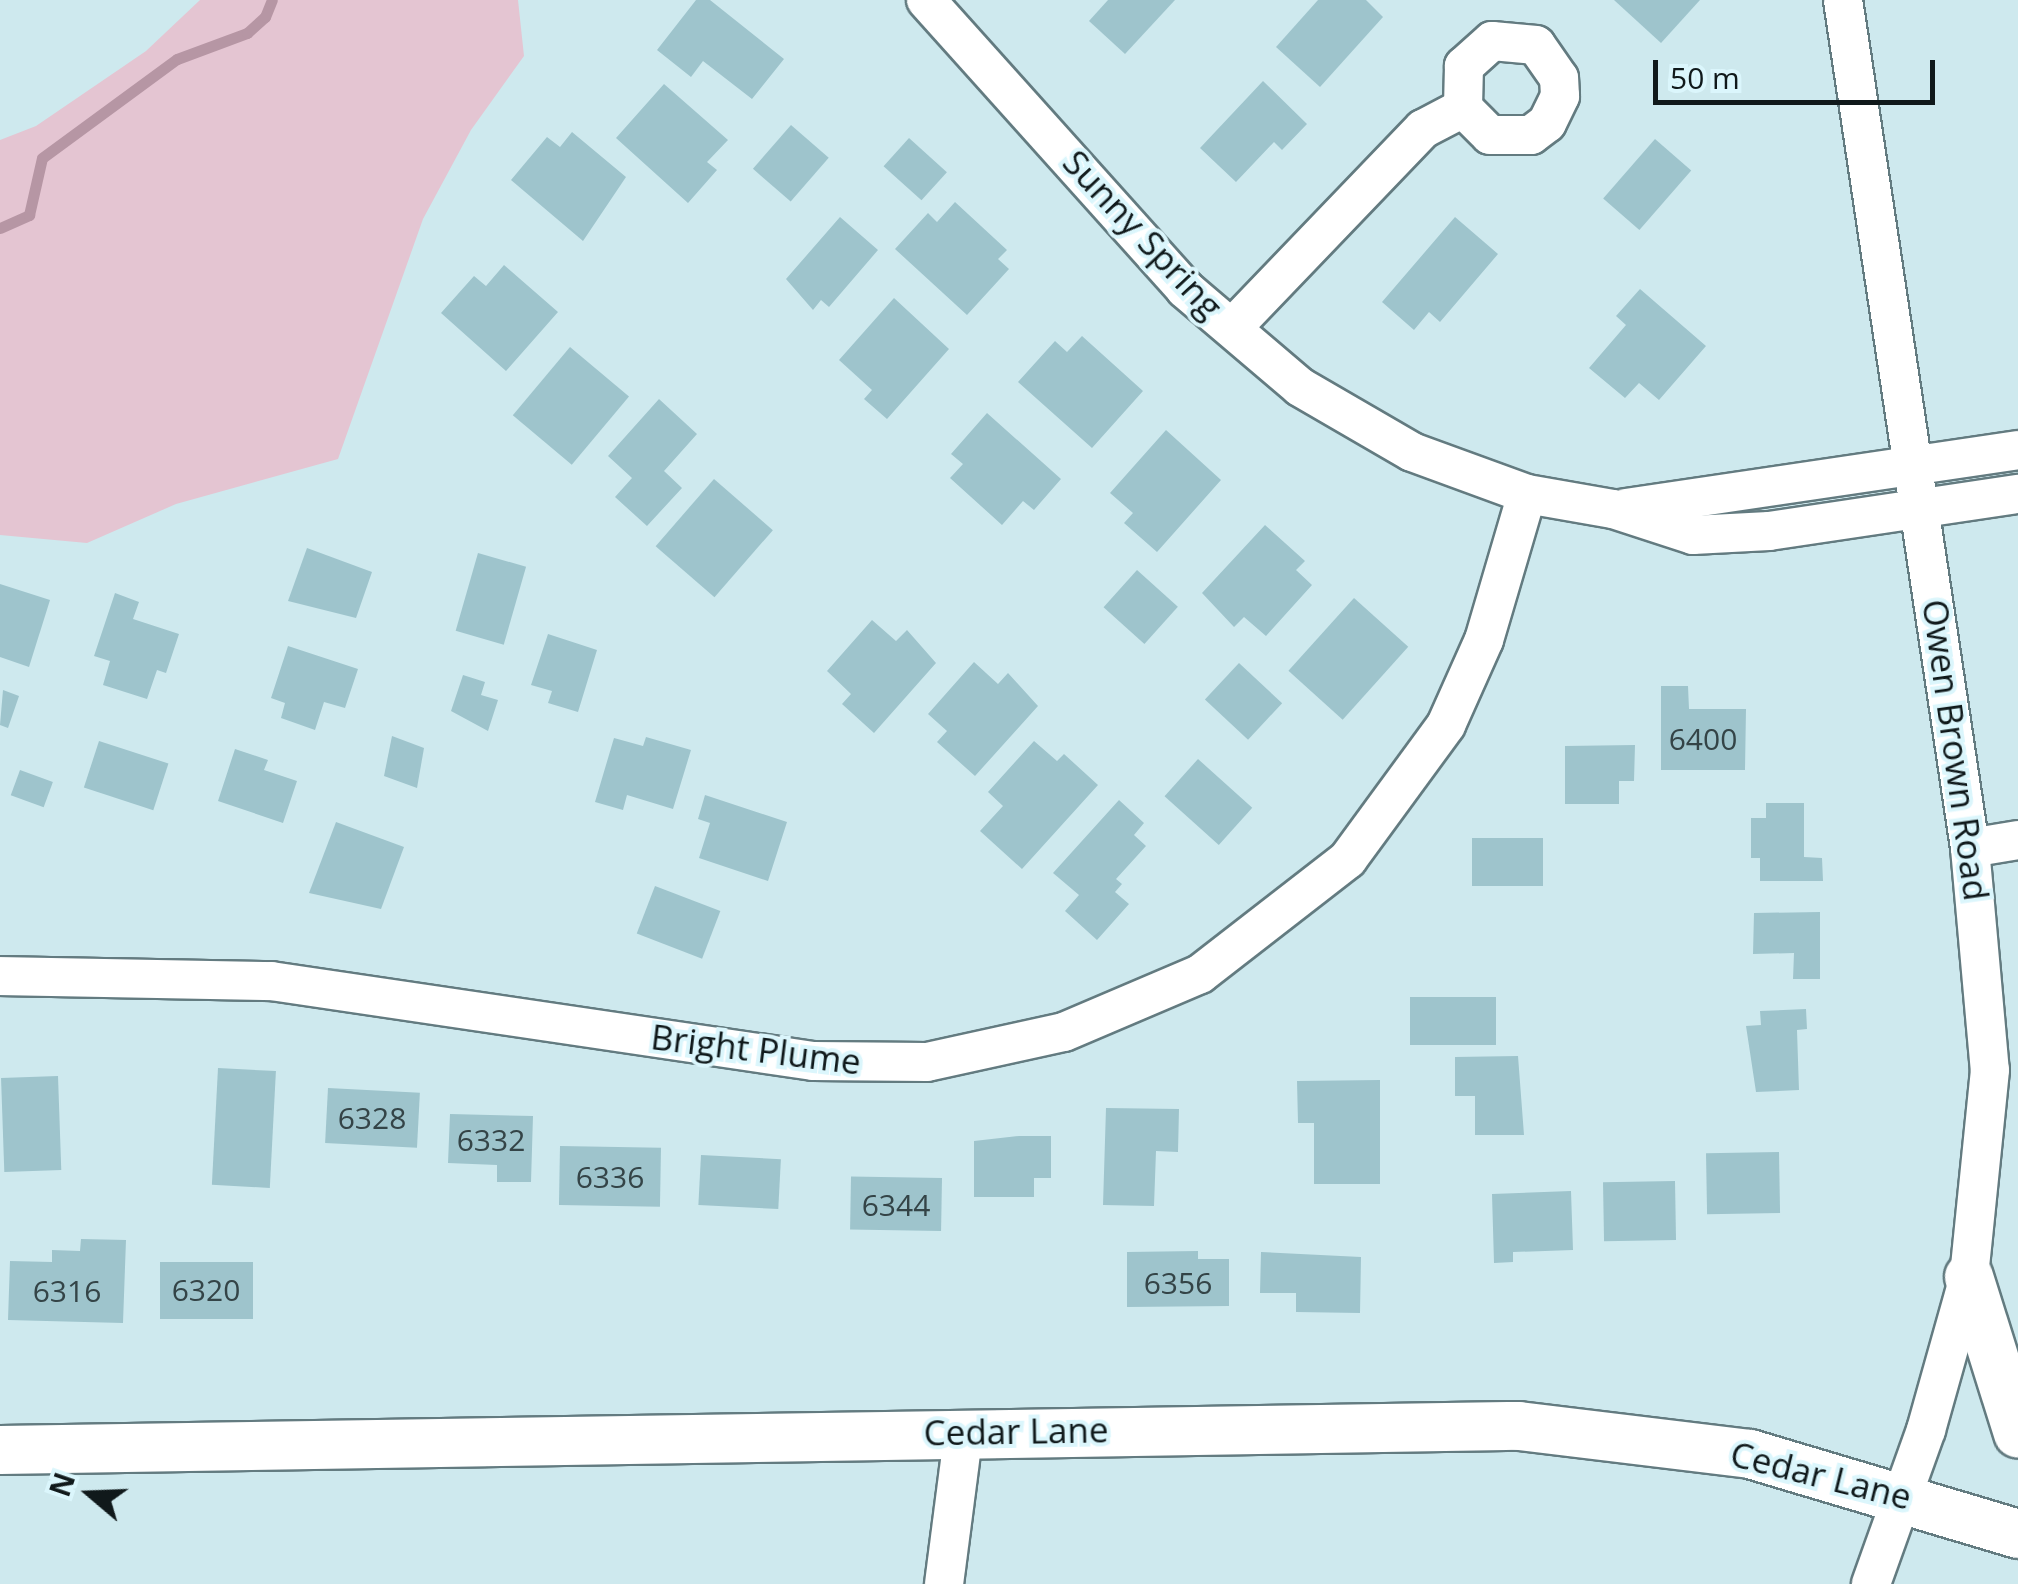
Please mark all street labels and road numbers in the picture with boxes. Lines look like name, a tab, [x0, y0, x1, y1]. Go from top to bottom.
street label: Sunny Spring	[1055, 141, 1231, 327]
street label: Owen Brown Road	[1914, 597, 1998, 903]
street label: Bright Plume	[649, 1015, 863, 1083]
street label: Cedar Lane	[923, 1408, 1109, 1454]
street label: Cedar Lane	[1726, 1432, 1916, 1518]

